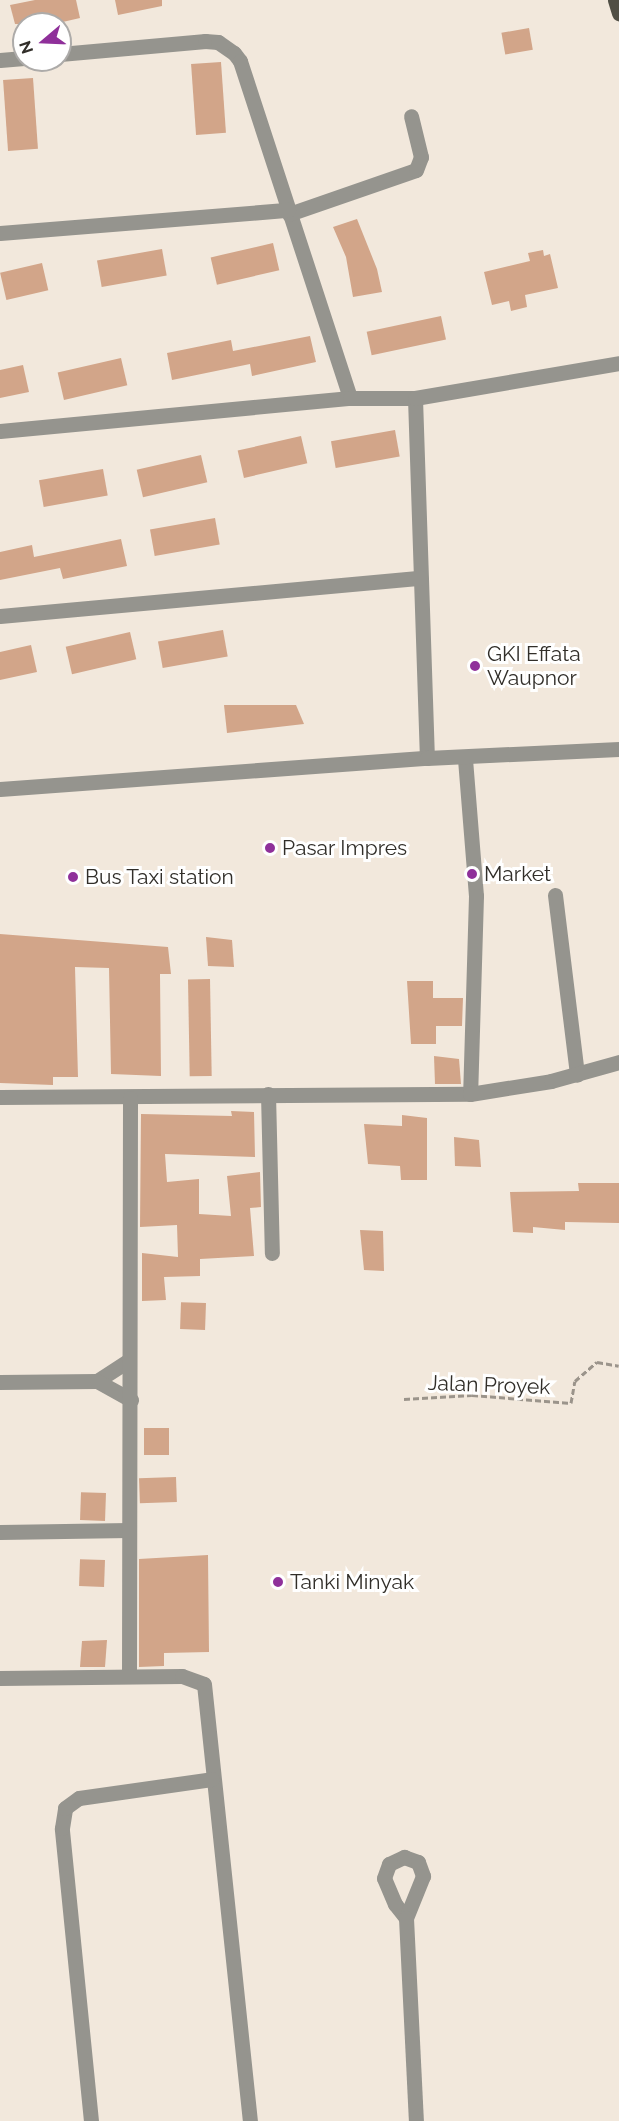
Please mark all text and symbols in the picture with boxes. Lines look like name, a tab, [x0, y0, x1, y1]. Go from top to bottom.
north arrow	[12, 12, 72, 72]
text: N	[15, 39, 37, 56]
place label: GKI Effata Waupnor	[487, 641, 581, 691]
marker: GKI Effata Waupnor	[468, 659, 482, 673]
place label: Pasar Impres	[282, 835, 408, 861]
marker: Pasar Impres	[263, 841, 277, 855]
place label: Market	[484, 861, 551, 887]
place label: Bus Taxi station	[85, 864, 234, 890]
marker: Market	[465, 867, 479, 881]
marker: Bus Taxi station	[66, 870, 80, 884]
street label: Jalan Proyek	[427, 1370, 551, 1400]
place label: Tanki Minyak	[290, 1569, 414, 1595]
marker: Tanki Minyak	[271, 1575, 285, 1589]

